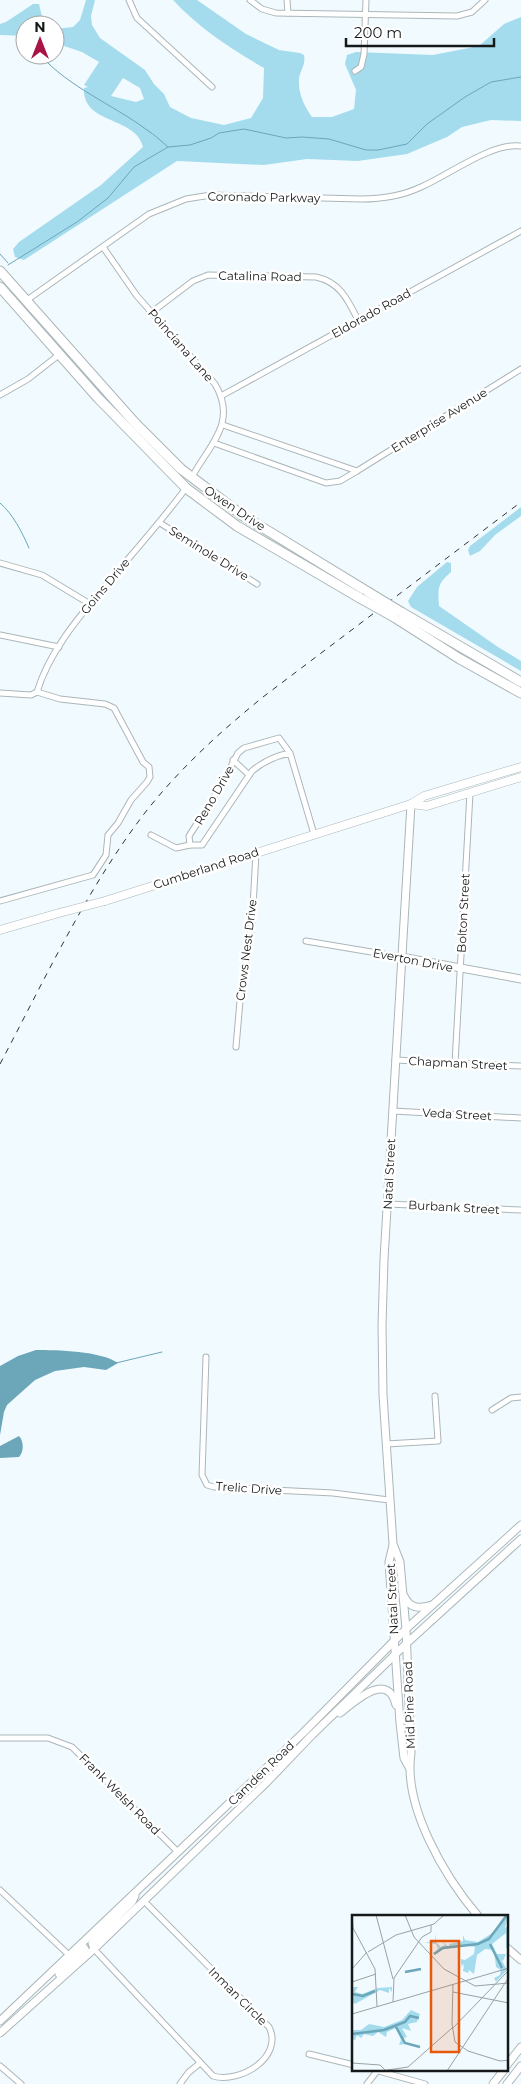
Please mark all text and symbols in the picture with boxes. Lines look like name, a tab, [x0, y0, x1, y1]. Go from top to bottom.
north arrow	[15, 15, 65, 65]
scale bar	[346, 15, 494, 47]
text: N	[34, 18, 46, 36]
text: 200 m	[354, 23, 402, 42]
street label: Coronado Parkway	[208, 189, 321, 205]
street label: Catalina Road	[218, 268, 302, 284]
street label: Eldorado Road	[329, 285, 413, 341]
street label: Poinciana Lane	[145, 305, 217, 385]
street label: Enterprise Avenue	[388, 384, 490, 456]
street label: Owen Drive	[202, 482, 268, 534]
street label: Seminole Drive	[166, 522, 252, 584]
street label: Goins Drive	[77, 555, 133, 617]
street label: Reno Drive	[191, 763, 237, 827]
street label: Cumberland Road	[151, 844, 261, 892]
street label: Bolton Street	[453, 873, 473, 953]
street label: Crows Nest Drive	[232, 898, 260, 1002]
street label: Everton Drive	[372, 945, 454, 975]
street label: Chapman Street	[408, 1053, 508, 1073]
street label: Veda Street	[422, 1105, 492, 1123]
street label: Natal Street	[380, 1138, 398, 1210]
street label: Burbank Street	[408, 1197, 500, 1217]
street label: Trelic Drive	[215, 1478, 283, 1498]
street label: Natal Street	[383, 1563, 401, 1635]
street label: Mid Pine Road	[400, 1661, 418, 1749]
street label: Camden Road	[225, 1738, 297, 1808]
street label: Frank Welsh Road	[76, 1750, 164, 1838]
inset map	[352, 1915, 508, 2072]
street label: Inman Circle	[206, 1964, 270, 2028]

